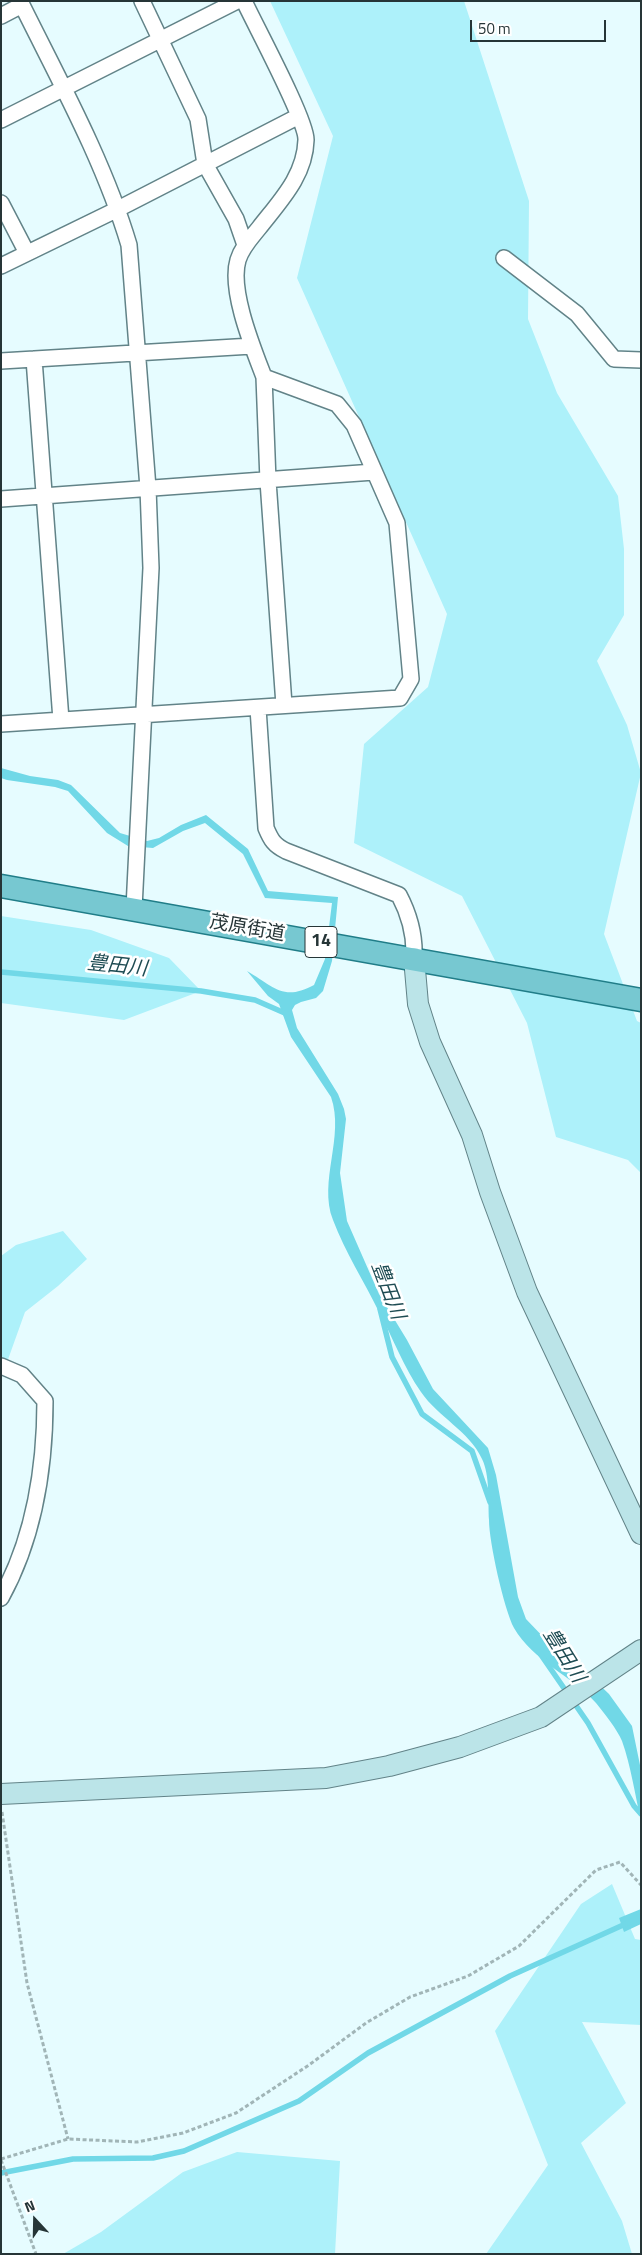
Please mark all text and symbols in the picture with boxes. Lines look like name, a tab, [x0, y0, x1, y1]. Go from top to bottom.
scale bar	[472, 10, 608, 42]
text: 50 m	[478, 17, 511, 40]
street label: 茂原街道	[208, 911, 286, 947]
road number: 14	[305, 926, 337, 958]
water label: 豊田川	[86, 952, 148, 982]
water label: 豊田川	[365, 1259, 409, 1323]
water label: 豊田川	[537, 1624, 589, 1688]
text: N	[21, 2194, 38, 2217]
north arrow	[10, 2195, 60, 2245]

